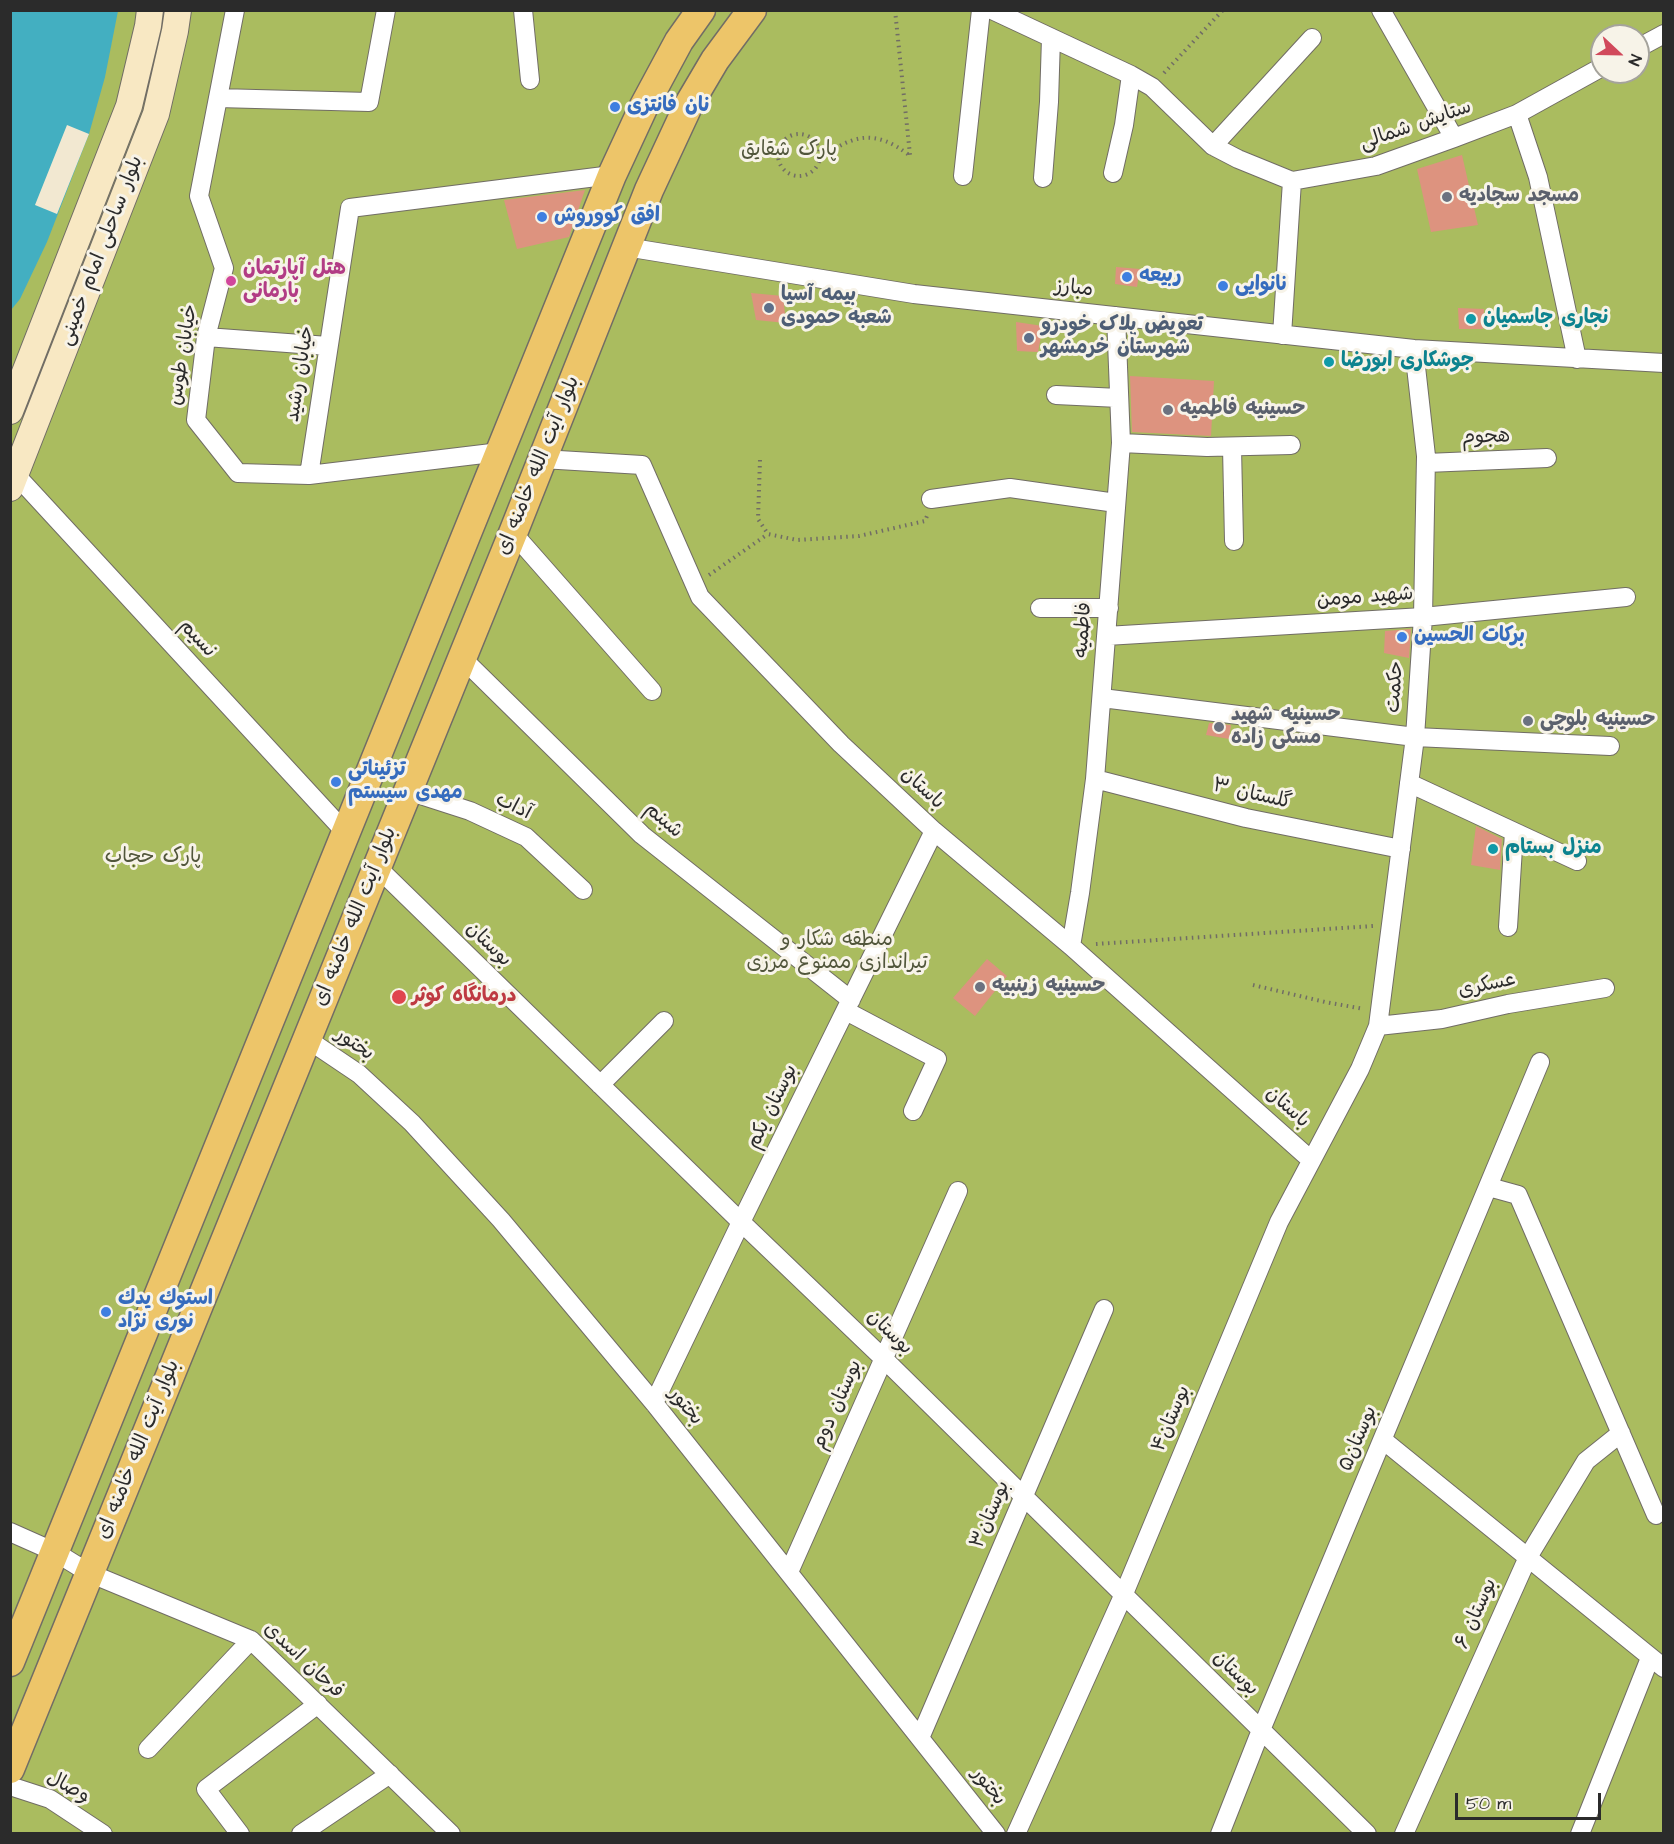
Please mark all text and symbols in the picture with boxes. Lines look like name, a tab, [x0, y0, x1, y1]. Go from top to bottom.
north arrow	[1590, 24, 1650, 84]
text: N	[1623, 51, 1647, 69]
place label: نان فانتزی	[627, 95, 709, 119]
street label: ستایش شمالی	[1357, 96, 1475, 156]
marker: نان فانتزی	[608, 100, 622, 114]
park label: پارک شقایق	[741, 139, 837, 163]
street label: بلوار ساحلی امام خمینی	[55, 153, 149, 349]
place label: مسجد سجادیه	[1459, 185, 1579, 209]
marker: مسجد سجادیه	[1440, 190, 1454, 204]
place label: افق کووروش	[554, 205, 660, 229]
marker: افق کووروش	[535, 210, 549, 224]
place label: هتل آپارتمان بارمانی	[243, 258, 346, 305]
place label: ربیعه	[1139, 265, 1182, 289]
marker: ربیعه	[1120, 270, 1134, 284]
marker: هتل آپارتمان بارمانی	[224, 274, 238, 288]
place label: نانوایی	[1235, 274, 1288, 298]
street label: مبارز	[1054, 275, 1094, 303]
marker: نانوایی	[1216, 279, 1230, 293]
place label: بیمه آسیا شعبه حمودی	[781, 284, 892, 331]
marker: بیمه آسیا شعبه حمودی	[762, 301, 776, 315]
street label: خیابان طوس	[164, 303, 204, 407]
place label: نجاری جاسمیان	[1483, 307, 1608, 331]
marker: نجاری جاسمیان	[1464, 312, 1478, 326]
place label: تعویض پلاک خودرو شهرستان خرمشهر	[1041, 314, 1203, 361]
street label: خیابان رشید	[282, 324, 320, 424]
marker: تعویض پلاک خودرو شهرستان خرمشهر	[1022, 331, 1036, 345]
place label: جوشکاری ابورضا	[1341, 350, 1474, 374]
marker: جوشکاری ابورضا	[1322, 355, 1336, 369]
street label: بلوار آیت الله خامنه ای	[492, 373, 586, 559]
place label: حسینیه فاطمیه	[1180, 398, 1305, 422]
marker: حسینیه فاطمیه	[1161, 403, 1175, 417]
street label: هجوم	[1461, 425, 1511, 451]
street label: شهید مومن	[1316, 583, 1414, 613]
street label: فاطمیه	[1070, 601, 1098, 659]
street label: نسیم	[173, 615, 221, 663]
place label: برکات الحسین	[1414, 625, 1525, 649]
marker: برکات الحسین	[1395, 630, 1409, 644]
street label: حکمت	[1382, 660, 1410, 714]
place label: حسینیه شهید مسکی زاده	[1231, 704, 1341, 751]
place label: حسینیه بلوچی	[1540, 709, 1655, 733]
marker: حسینیه بلوچی	[1521, 714, 1535, 728]
marker: حسینیه شهید مسکی زاده	[1212, 720, 1226, 734]
place label: تزئیناتی مهدی سیستم	[348, 759, 463, 806]
street label: باستان	[895, 763, 949, 815]
street label: گلستان ۳	[1210, 774, 1294, 816]
marker: تزئیناتی مهدی سیستم	[329, 775, 343, 789]
street label: آداب	[491, 788, 535, 826]
street label: شبنم	[639, 798, 687, 844]
street label: بلوار آیت الله خامنه ای	[309, 824, 403, 1010]
place label: منزل بستام	[1505, 837, 1602, 861]
marker: منزل بستام	[1486, 842, 1500, 856]
park label: پارک حجاب	[105, 846, 201, 870]
street label: بوستان	[460, 917, 516, 973]
park label: منطقه شکار و تیراندازی ممنوع مرزی	[746, 929, 928, 976]
street label: عسکری	[1456, 968, 1518, 1004]
place label: حسینیه زینبیه	[992, 975, 1105, 999]
marker: حسینیه زینبیه	[973, 980, 987, 994]
place label: درمانگاه کوثر	[412, 985, 517, 1009]
marker: درمانگاه کوثر	[390, 988, 408, 1006]
street label: بختور	[330, 1023, 378, 1067]
street label: بوستان یکم	[742, 1061, 804, 1153]
street label: باستان	[1260, 1082, 1314, 1134]
place label: استوك يدك نوری نژاد	[118, 1288, 213, 1335]
marker: استوك يدك نوری نژاد	[99, 1305, 113, 1319]
street label: بوستان	[861, 1305, 917, 1361]
street label: بلوار آیت الله خامنه ای	[92, 1357, 186, 1543]
street label: بوستان دوم	[808, 1357, 868, 1453]
street label: بوستان۴	[1147, 1382, 1197, 1456]
street label: بختور	[663, 1383, 707, 1431]
street label: بوستان۵	[1335, 1403, 1383, 1475]
street label: بوستان۳	[966, 1478, 1016, 1552]
street label: بوستان ۶	[1451, 1575, 1503, 1653]
street label: فرحان اسدی	[258, 1618, 348, 1704]
street label: بوستان	[1207, 1646, 1263, 1702]
street label: بختور	[966, 1763, 1010, 1811]
street label: وصال	[42, 1766, 94, 1810]
scale bar	[1458, 1781, 1604, 1819]
text: 50 m	[1466, 1791, 1511, 1816]

